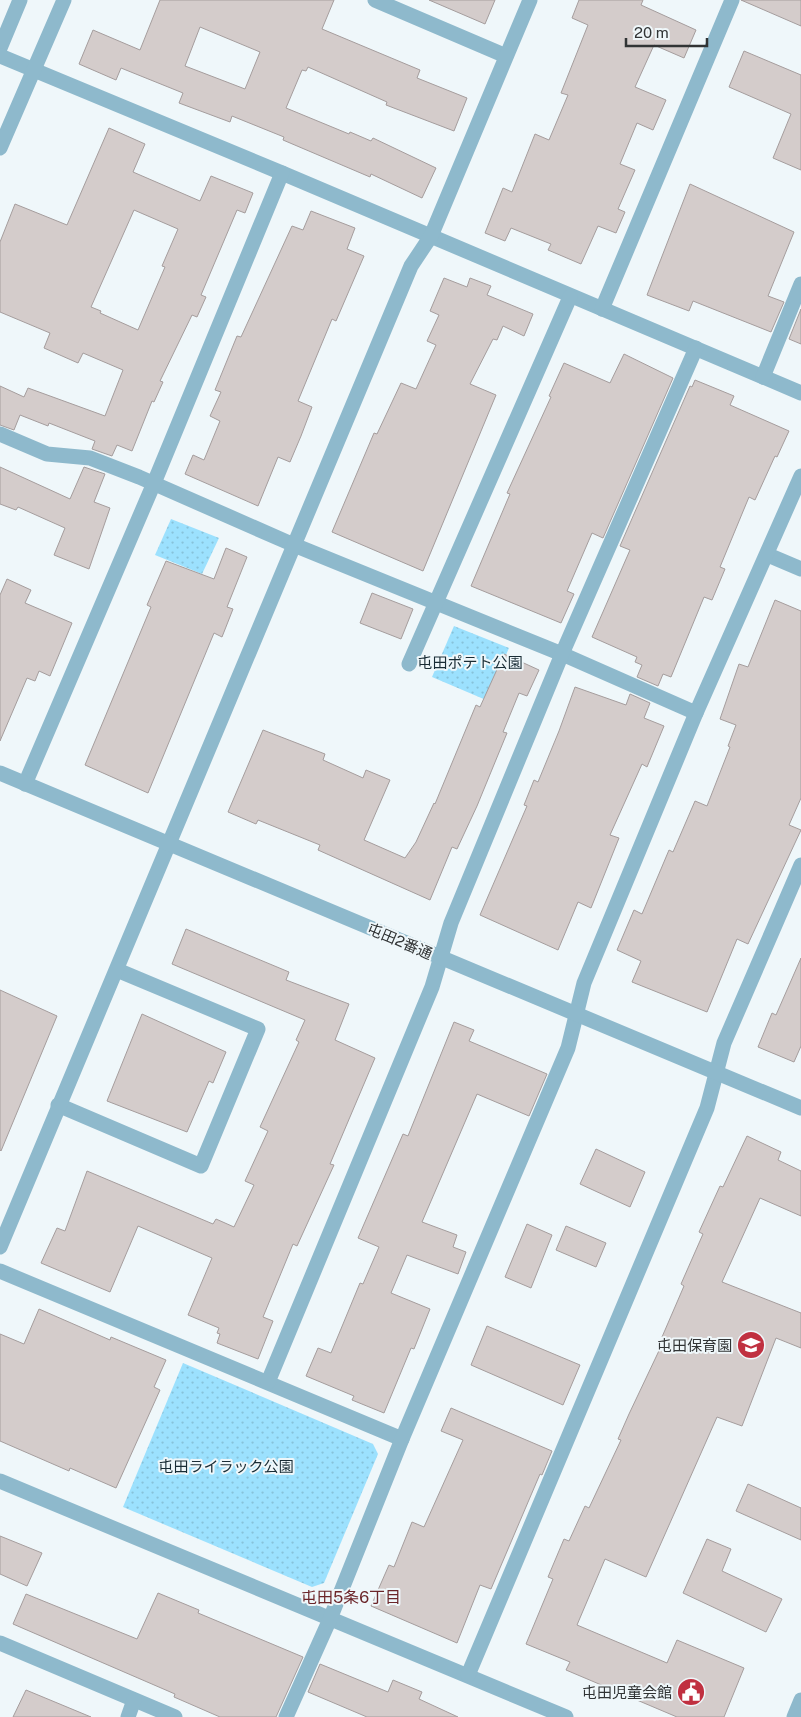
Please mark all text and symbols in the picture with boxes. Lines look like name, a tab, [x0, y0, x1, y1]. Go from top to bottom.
scale bar	[626, 15, 707, 47]
text: 20 m	[634, 24, 669, 41]
park label: 屯田ポテト公園	[417, 654, 523, 671]
street label: 屯田2番通	[365, 920, 435, 962]
school or university icon: 屯田保育園	[736, 1330, 766, 1360]
place label: 屯田保育園	[657, 1337, 732, 1354]
park label: 屯田ライラック公園	[158, 1458, 294, 1475]
district label: 屯田5条6丁目	[301, 1588, 401, 1607]
public building icon: 屯田児童会館	[676, 1677, 706, 1707]
place label: 屯田児童会館	[582, 1684, 672, 1701]

